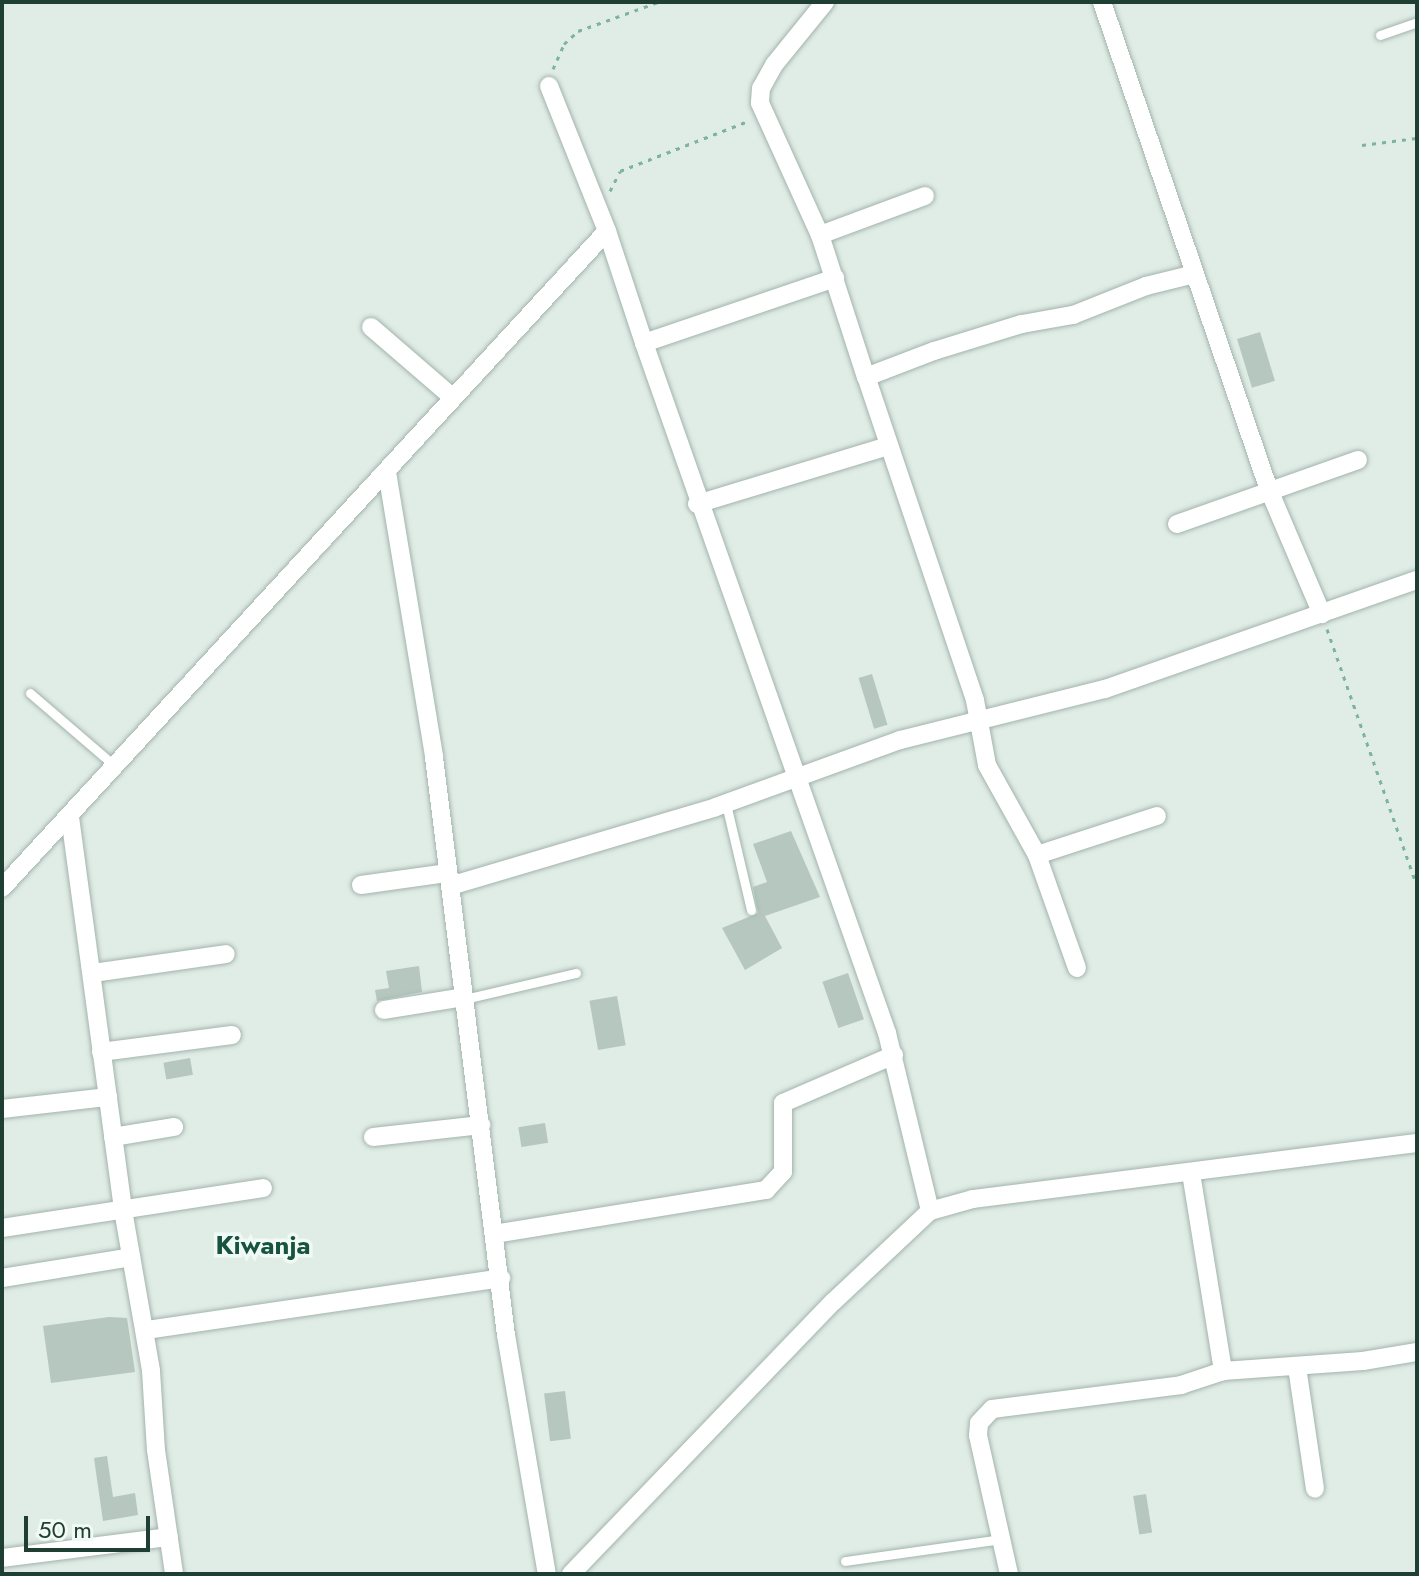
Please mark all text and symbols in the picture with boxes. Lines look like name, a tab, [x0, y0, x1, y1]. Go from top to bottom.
district label: Kiwanja	[215, 1230, 311, 1262]
scale bar	[28, 1500, 154, 1550]
text: 50 m	[38, 1512, 92, 1547]

